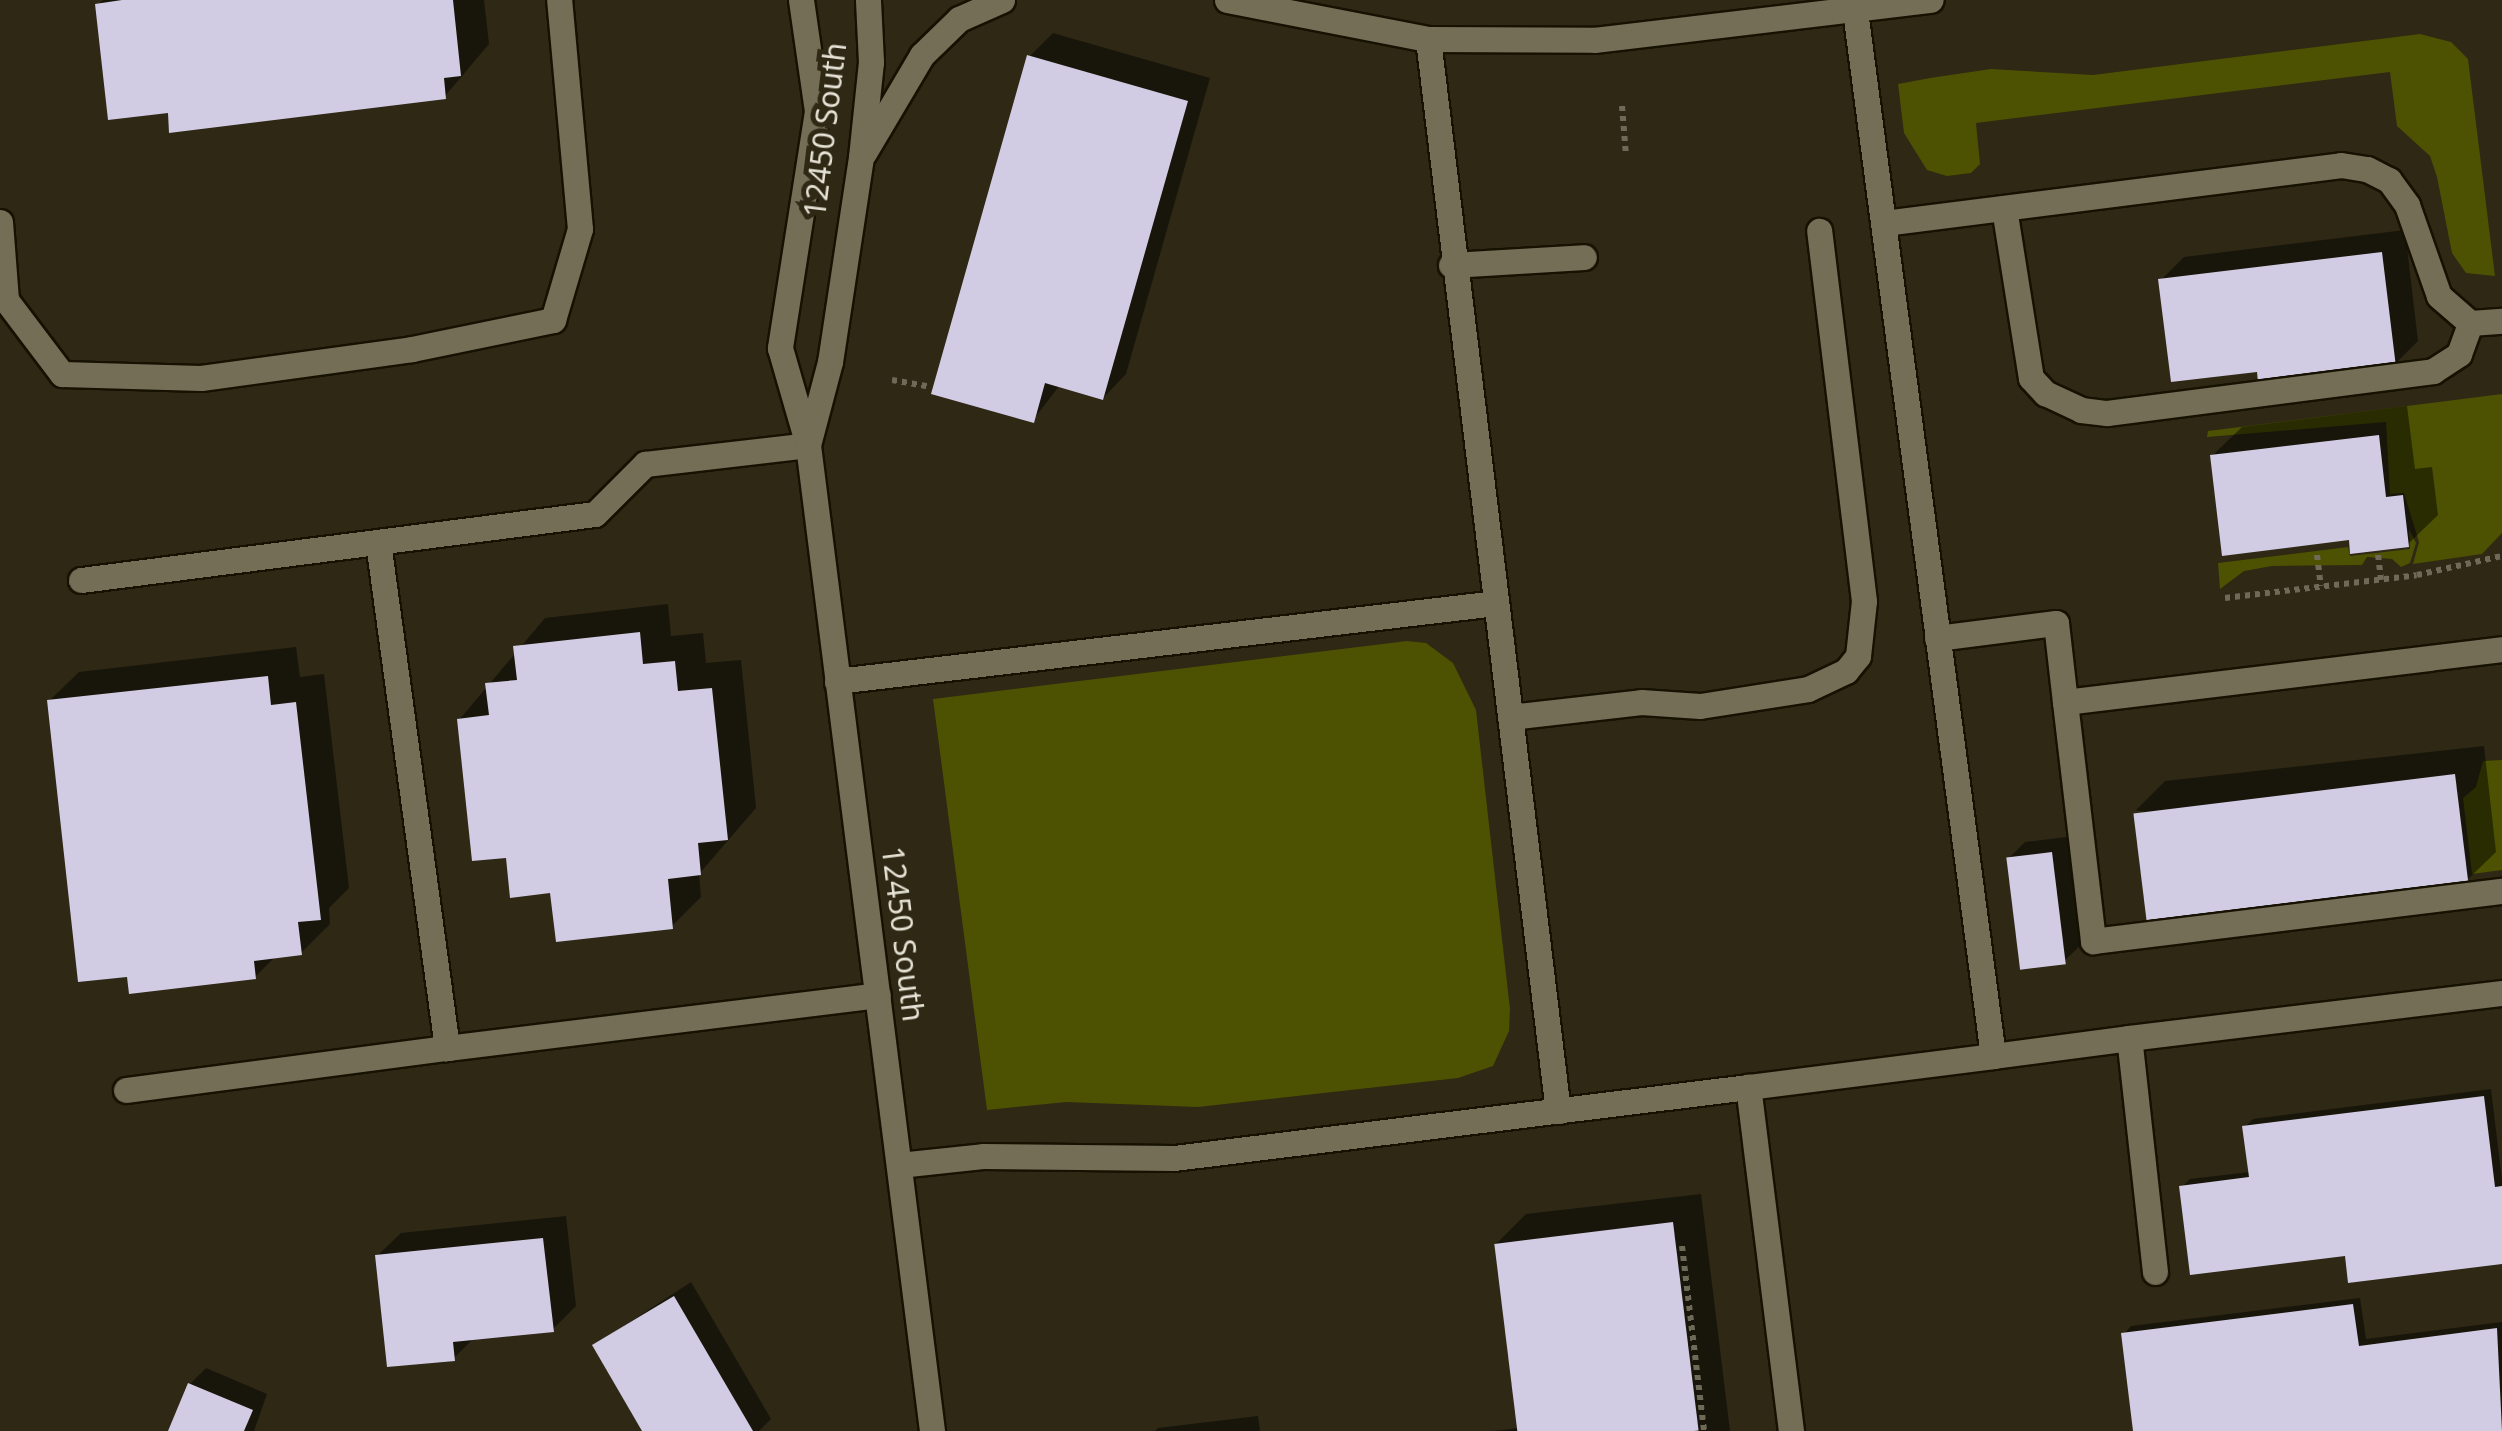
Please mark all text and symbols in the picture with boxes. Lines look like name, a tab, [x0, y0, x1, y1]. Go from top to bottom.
street label: 12450 South	[796, 40, 854, 220]
street label: 12450 South	[874, 844, 932, 1024]

